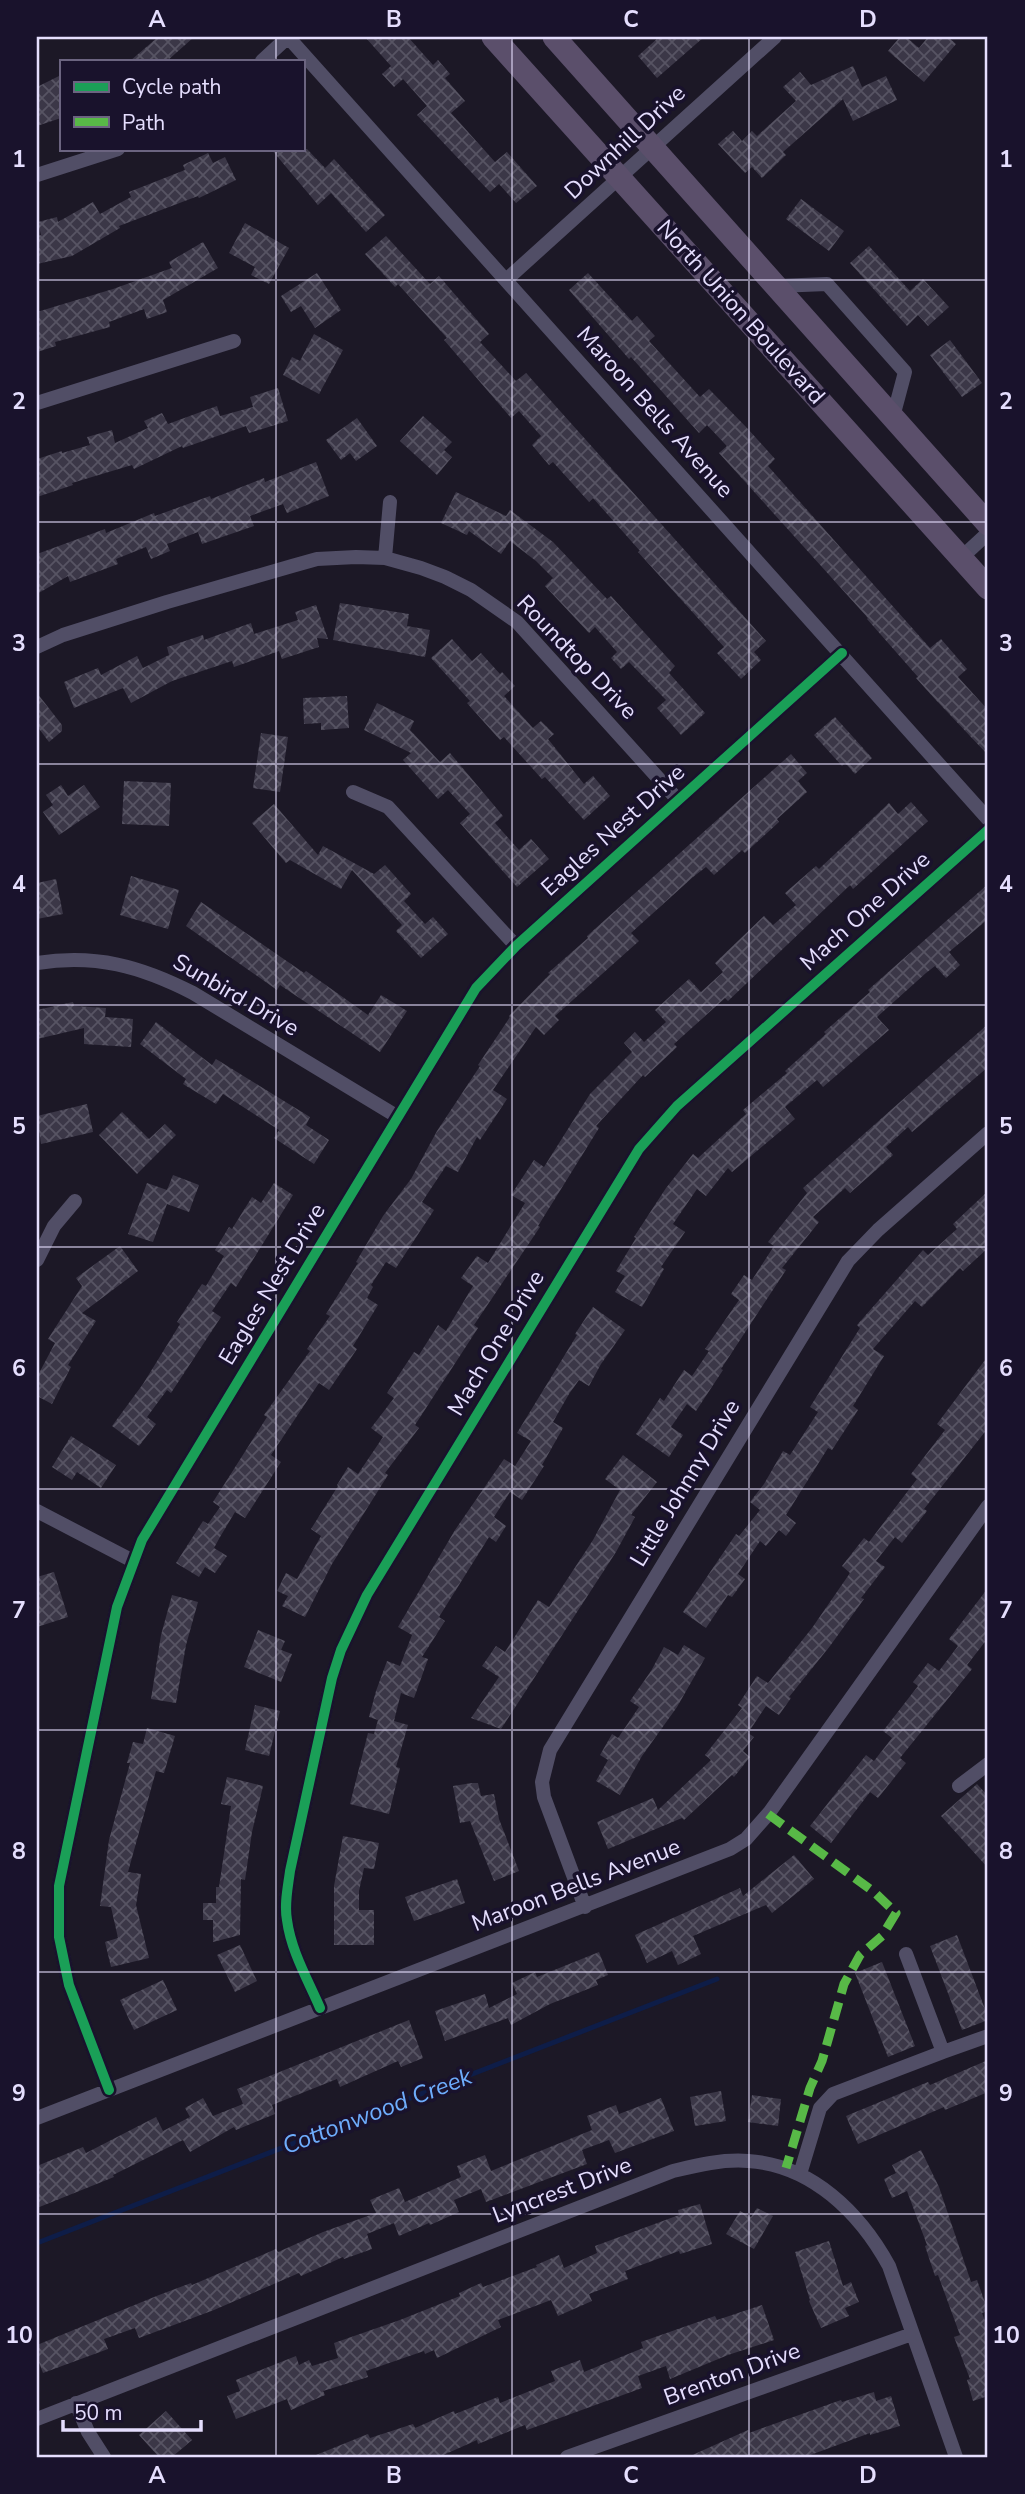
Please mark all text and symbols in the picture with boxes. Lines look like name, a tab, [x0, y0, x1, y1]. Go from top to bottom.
text: A	[148, 4, 166, 35]
text: B	[386, 4, 402, 35]
text: C	[623, 4, 639, 35]
text: D	[859, 4, 877, 35]
legend	[60, 60, 304, 150]
text: Cycle path	[122, 73, 221, 101]
street label: Downhill Drive	[558, 78, 692, 206]
text: Path	[122, 109, 165, 137]
text: 1	[12, 144, 26, 175]
text: 1	[999, 144, 1013, 175]
street label: North Union Boulevard	[650, 213, 832, 411]
street label: Maroon Bells Avenue	[570, 319, 740, 505]
text: 2	[12, 386, 26, 417]
text: 2	[999, 386, 1013, 417]
street label: Roundtop Drive	[510, 588, 644, 726]
text: 3	[12, 628, 26, 659]
text: 3	[999, 628, 1013, 659]
street label: Eagles Nest Drive	[534, 757, 692, 903]
street label: Mach One Drive	[793, 844, 937, 978]
text: 4	[12, 869, 26, 900]
text: 4	[999, 869, 1013, 900]
street label: Sunbird Drive	[167, 946, 305, 1044]
text: 5	[12, 1111, 26, 1142]
text: 5	[999, 1111, 1013, 1142]
street label: Eagles Nest Drive	[211, 1197, 333, 1371]
street label: Mach One Drive	[440, 1264, 552, 1422]
text: 6	[12, 1353, 26, 1384]
text: 6	[999, 1353, 1013, 1384]
street label: Little Johnny Drive	[623, 1394, 747, 1572]
text: 7	[12, 1595, 26, 1626]
text: 7	[999, 1595, 1013, 1626]
street label: Maroon Bells Avenue	[467, 1831, 685, 1939]
text: 8	[12, 1836, 26, 1867]
text: 8	[999, 1836, 1013, 1867]
water label: Cottonwood Creek	[278, 2060, 477, 2162]
text: 9	[12, 2078, 26, 2109]
text: 9	[999, 2078, 1013, 2109]
street label: Lyncrest Drive	[488, 2149, 636, 2231]
text: 10	[5, 2320, 33, 2351]
text: 10	[992, 2320, 1020, 2351]
street label: Brenton Drive	[659, 2335, 805, 2413]
scale bar	[63, 2389, 201, 2433]
text: 50 m	[74, 2399, 123, 2427]
text: A	[148, 2460, 166, 2491]
text: B	[386, 2460, 402, 2491]
text: C	[623, 2460, 639, 2491]
text: D	[859, 2460, 877, 2491]

